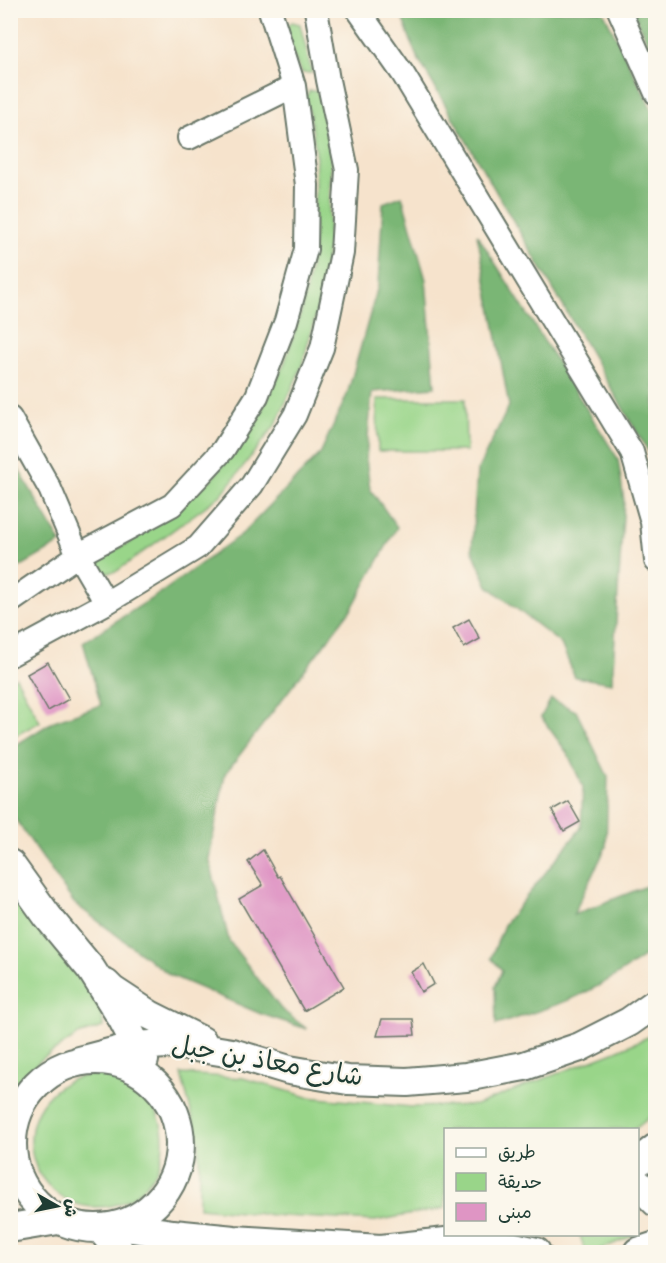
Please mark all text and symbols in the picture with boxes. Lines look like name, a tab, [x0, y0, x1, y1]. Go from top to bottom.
street label: شارع معاذ بن جبل	[168, 1027, 366, 1099]
legend	[444, 1128, 639, 1236]
text: طريق	[498, 1141, 536, 1167]
text: حديقة	[498, 1171, 542, 1197]
north arrow	[27, 1176, 87, 1236]
text: ش	[57, 1197, 83, 1219]
text: مبنى	[498, 1201, 532, 1227]

